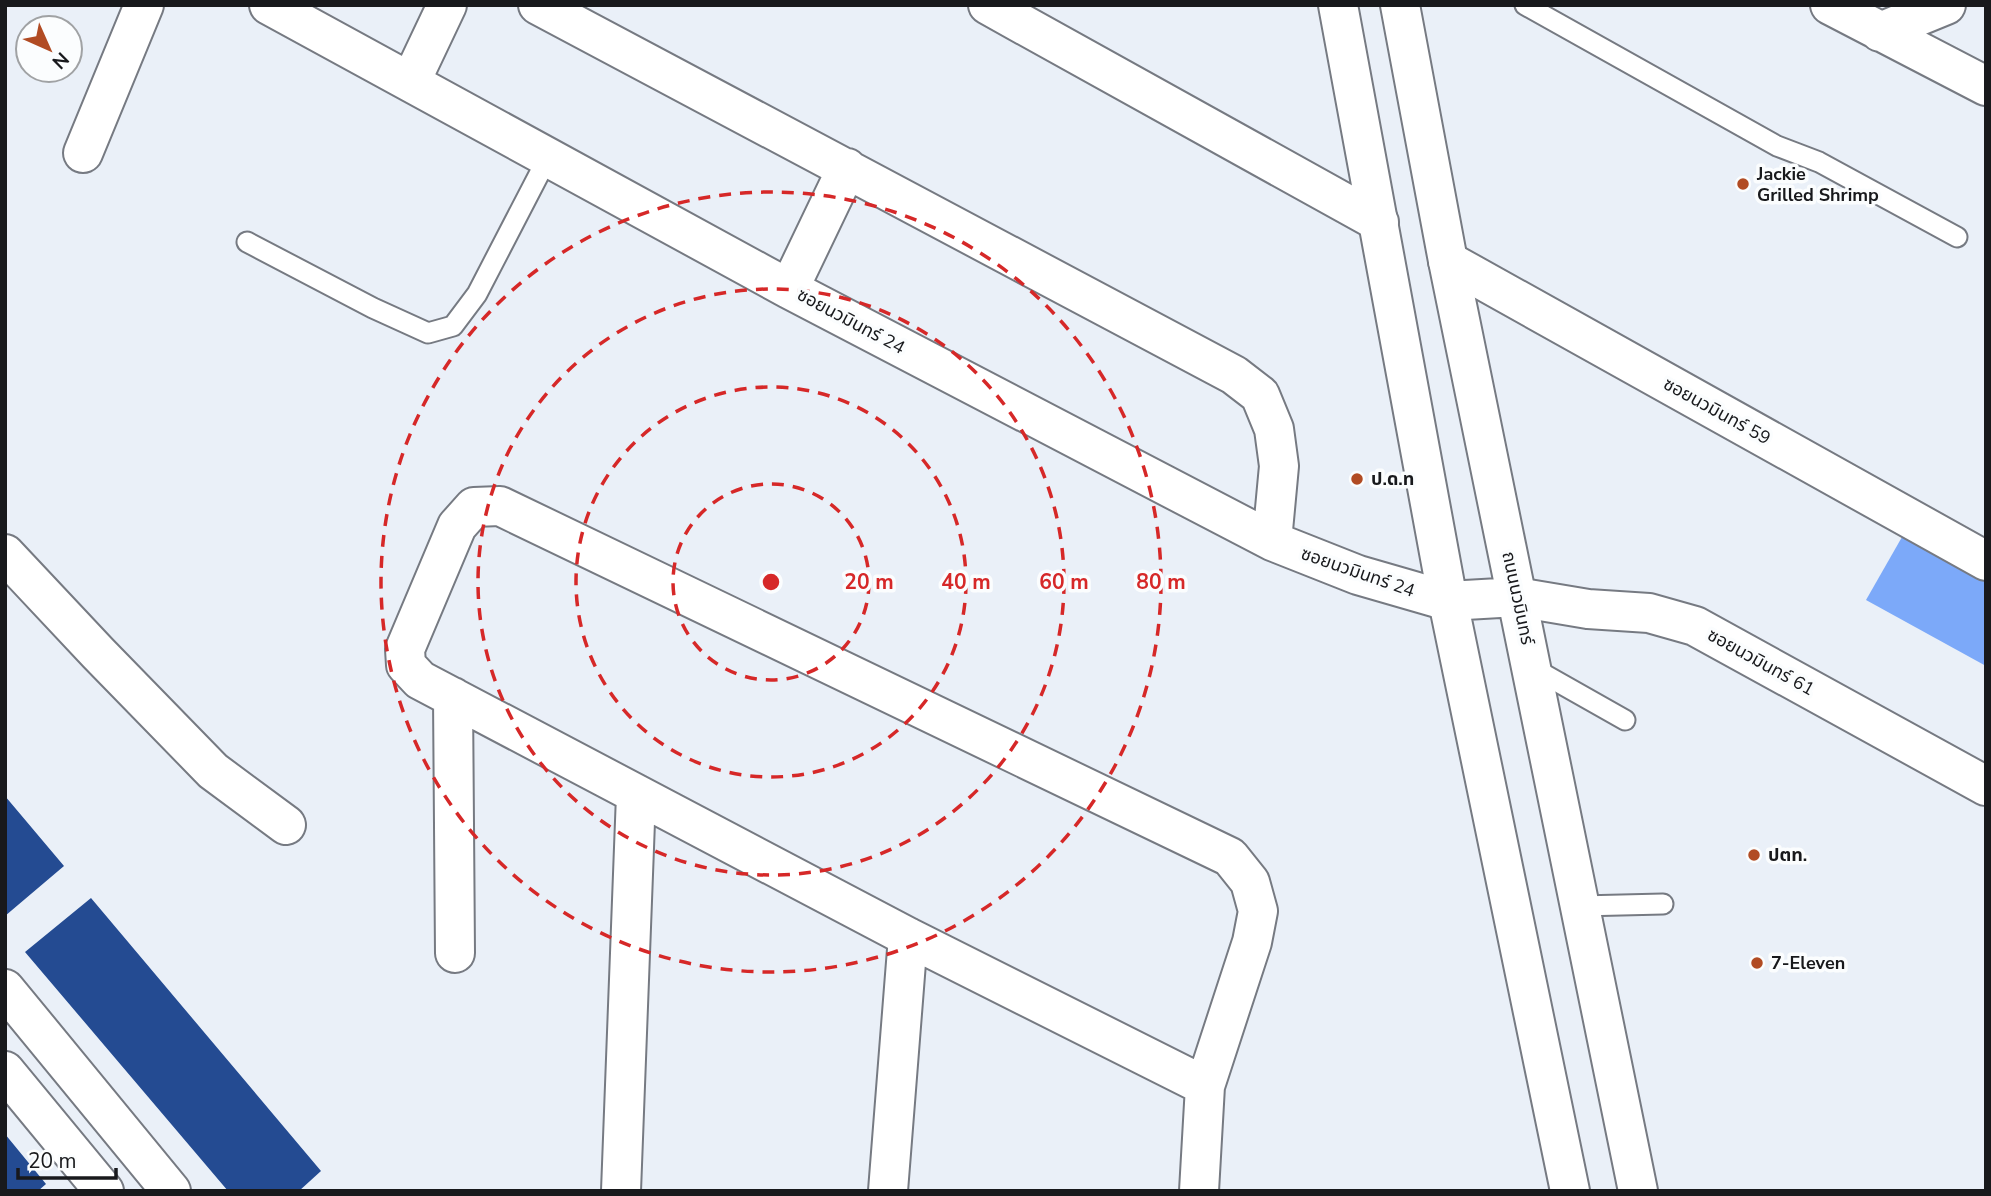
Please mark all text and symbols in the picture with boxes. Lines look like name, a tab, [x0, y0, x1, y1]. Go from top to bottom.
north arrow	[14, 14, 84, 84]
text: N	[46, 46, 75, 75]
place label: Jackie Grilled Shrimp	[1756, 162, 1879, 207]
marker: Jackie Grilled Shrimp	[1735, 176, 1751, 192]
street label: ซอยนวมินทร์ 24	[793, 282, 909, 360]
street label: ซอยนวมินทร์ 59	[1659, 372, 1775, 450]
place label: ป.ด.ท	[1371, 467, 1414, 491]
marker: ป.ด.ท	[1349, 471, 1365, 487]
street label: ซอยนวมินทร์ 24	[1298, 541, 1418, 603]
street label: ถนนนวมินทร์	[1496, 549, 1540, 648]
text: 20 m	[844, 568, 894, 596]
text: 40 m	[941, 568, 991, 596]
text: 60 m	[1039, 568, 1089, 596]
text: 80 m	[1136, 568, 1186, 596]
centre of rings	[759, 570, 783, 594]
street label: ซอยนวมินทร์ 61	[1703, 623, 1819, 701]
place label: ปตท.	[1768, 843, 1807, 867]
marker: ปตท.	[1746, 847, 1762, 863]
place label: 7-Eleven	[1771, 951, 1845, 975]
marker: 7-Eleven	[1749, 955, 1765, 971]
scale bar	[18, 1136, 116, 1180]
text: 20 m	[28, 1147, 77, 1175]

